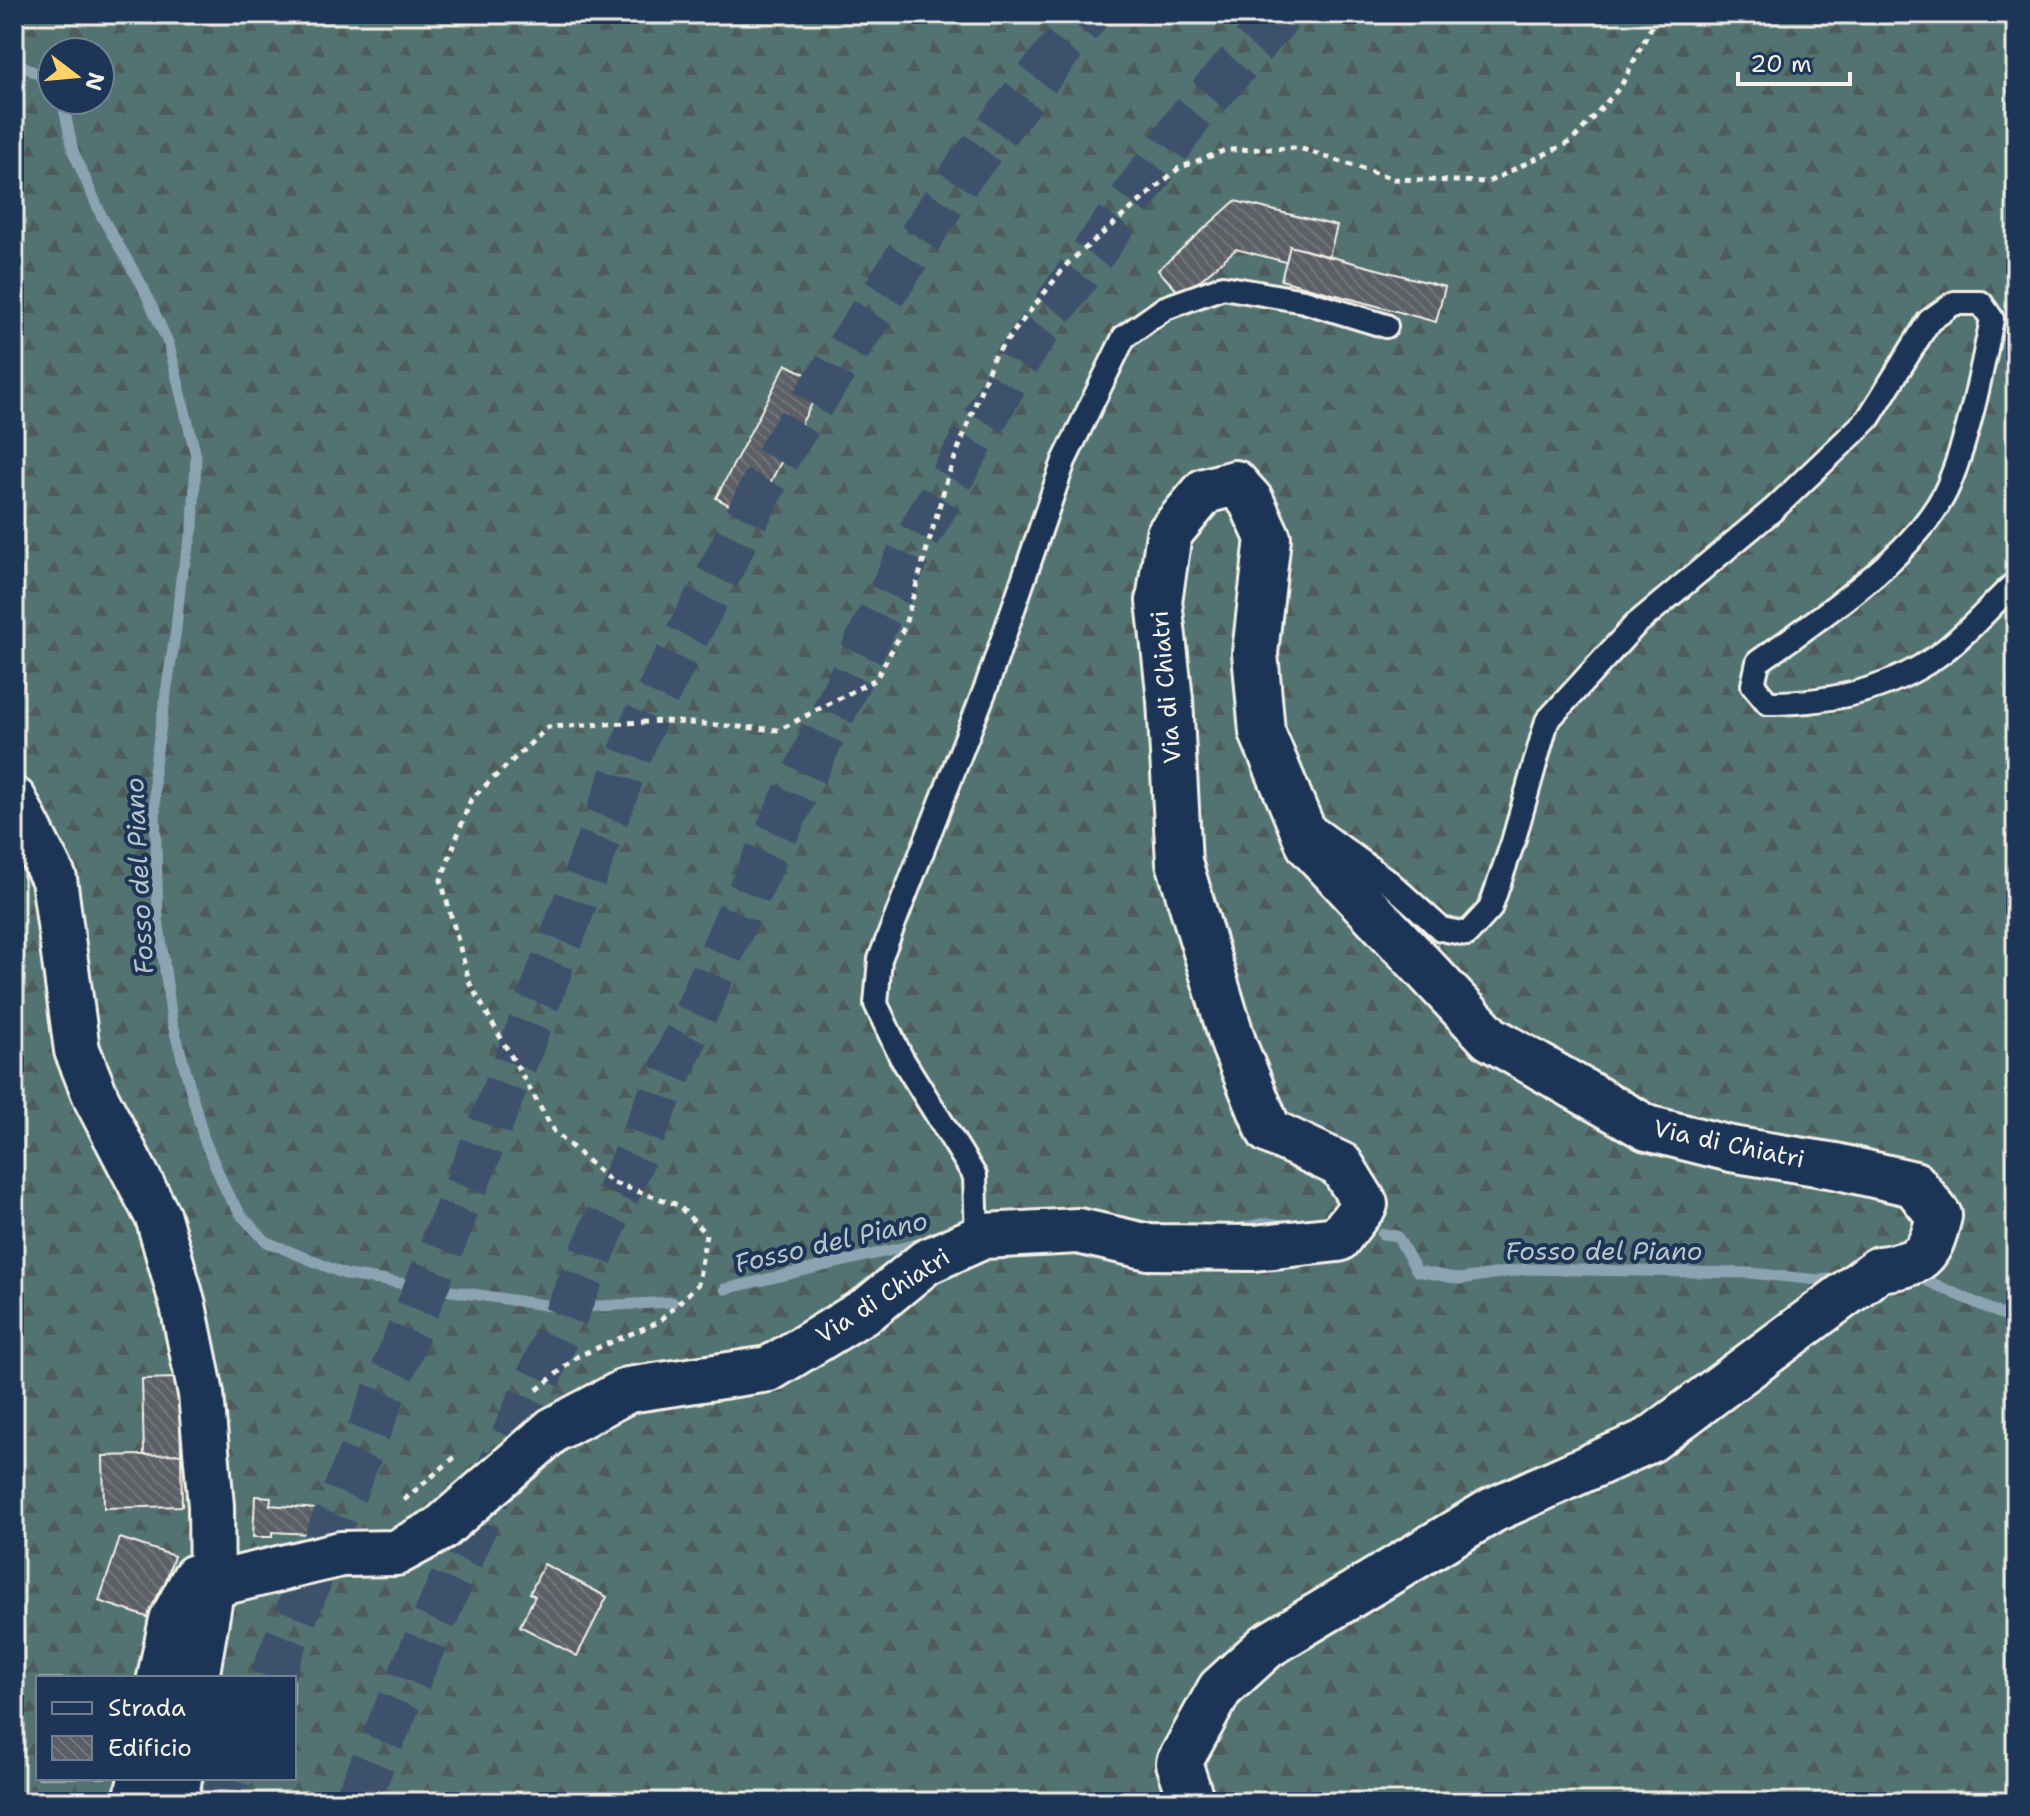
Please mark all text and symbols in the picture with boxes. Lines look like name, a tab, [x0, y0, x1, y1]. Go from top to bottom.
north arrow	[36, 36, 116, 116]
scale bar	[1738, 36, 1850, 86]
text: 20 m	[1750, 48, 1812, 80]
text: N	[78, 69, 111, 94]
street label: Via di Chiatri	[1143, 609, 1189, 765]
water label: Fosso del Piano	[116, 777, 161, 975]
street label: Via di Chiatri	[1651, 1112, 1807, 1176]
water label: Fosso del Piano	[731, 1202, 931, 1281]
water label: Fosso del Piano	[1505, 1233, 1703, 1268]
street label: Via di Chiatri	[810, 1241, 956, 1351]
legend	[36, 1676, 296, 1780]
text: Strada	[108, 1692, 186, 1724]
text: Edificio	[108, 1732, 192, 1764]

